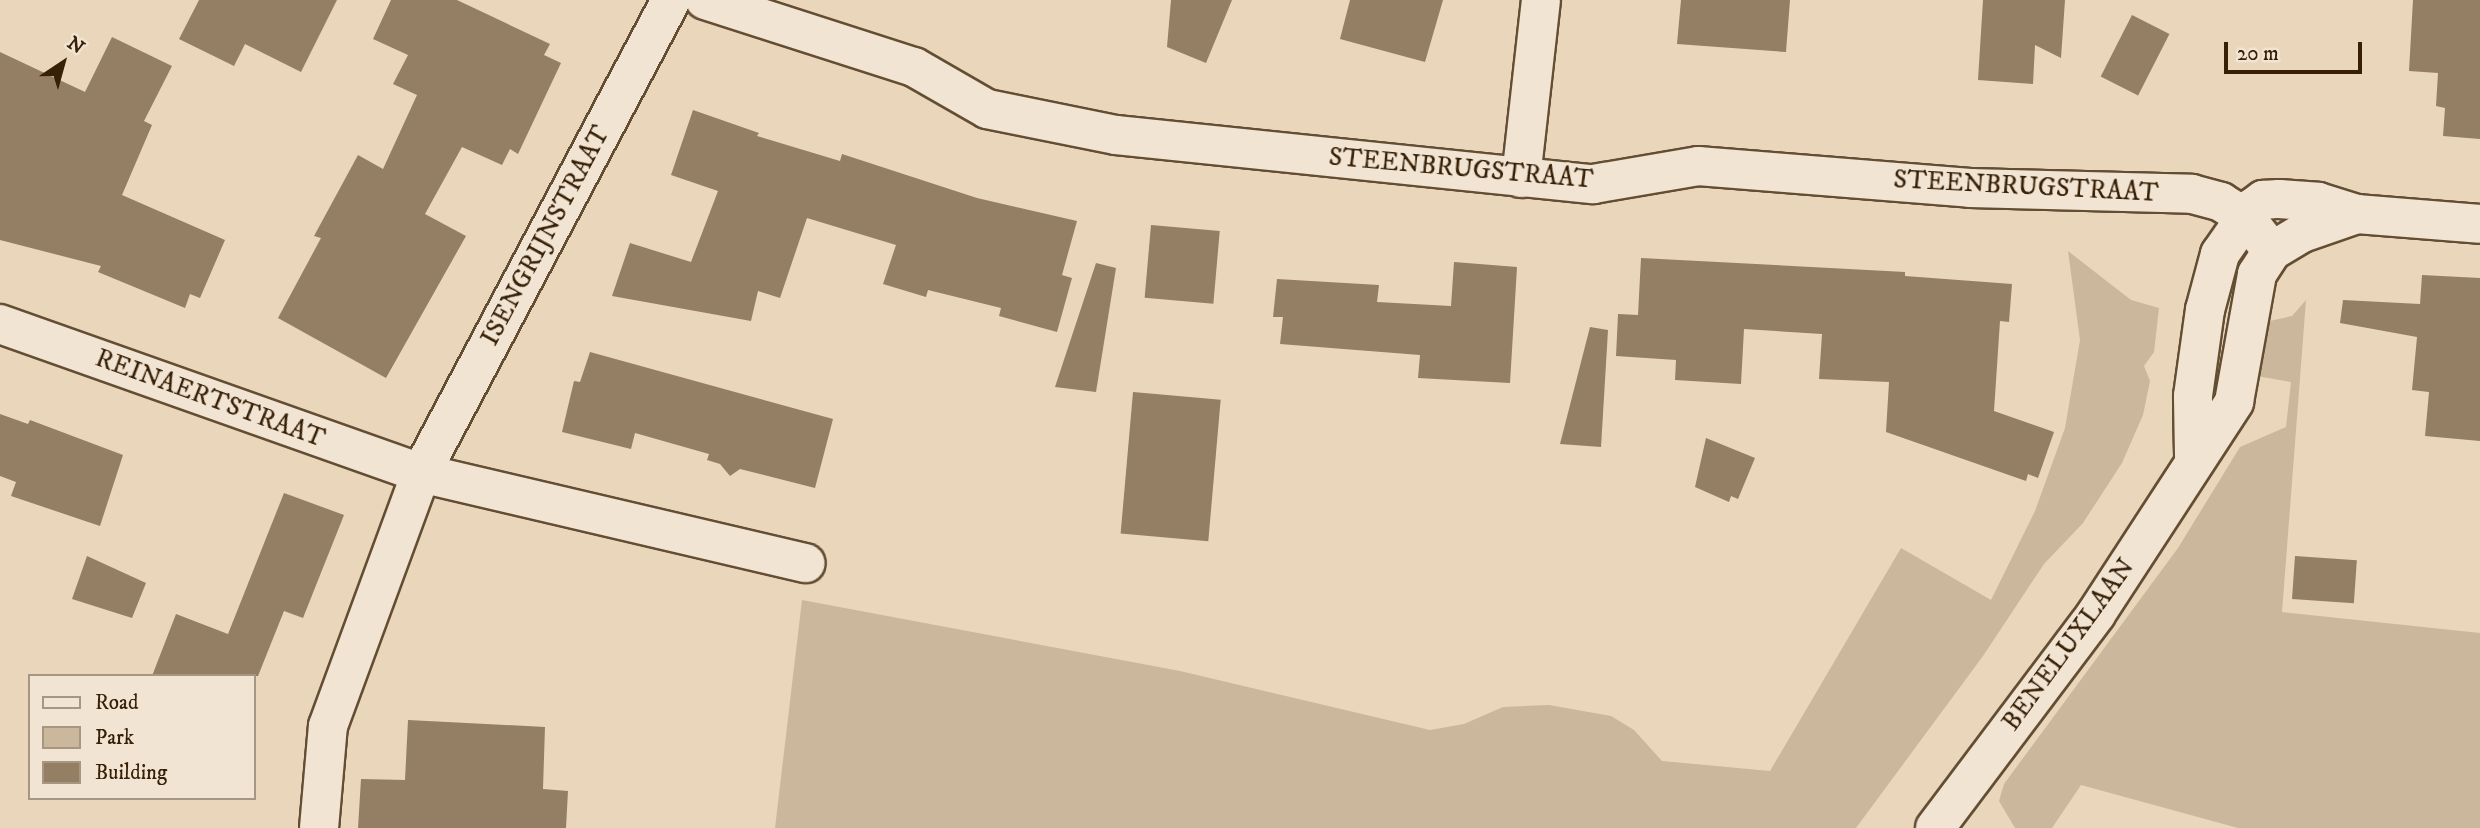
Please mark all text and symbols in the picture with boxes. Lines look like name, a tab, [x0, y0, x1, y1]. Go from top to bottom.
north arrow	[28, 28, 98, 98]
scale bar	[2228, 28, 2366, 72]
text: N	[63, 32, 89, 59]
text: 20 m	[2237, 41, 2279, 67]
street label: ISENGRIJNSTRAAT	[475, 121, 617, 351]
street label: STEENBRUGSTRAAT	[1327, 142, 1595, 196]
street label: STEENBRUGSTRAAT	[1893, 164, 2159, 210]
street label: REINAERTSTRAAT	[91, 343, 329, 455]
street label: BENELUXLAAN	[1996, 553, 2142, 737]
legend	[28, 674, 256, 800]
text: Road	[95, 690, 139, 716]
text: Park	[95, 725, 134, 751]
text: Building	[95, 760, 167, 786]

